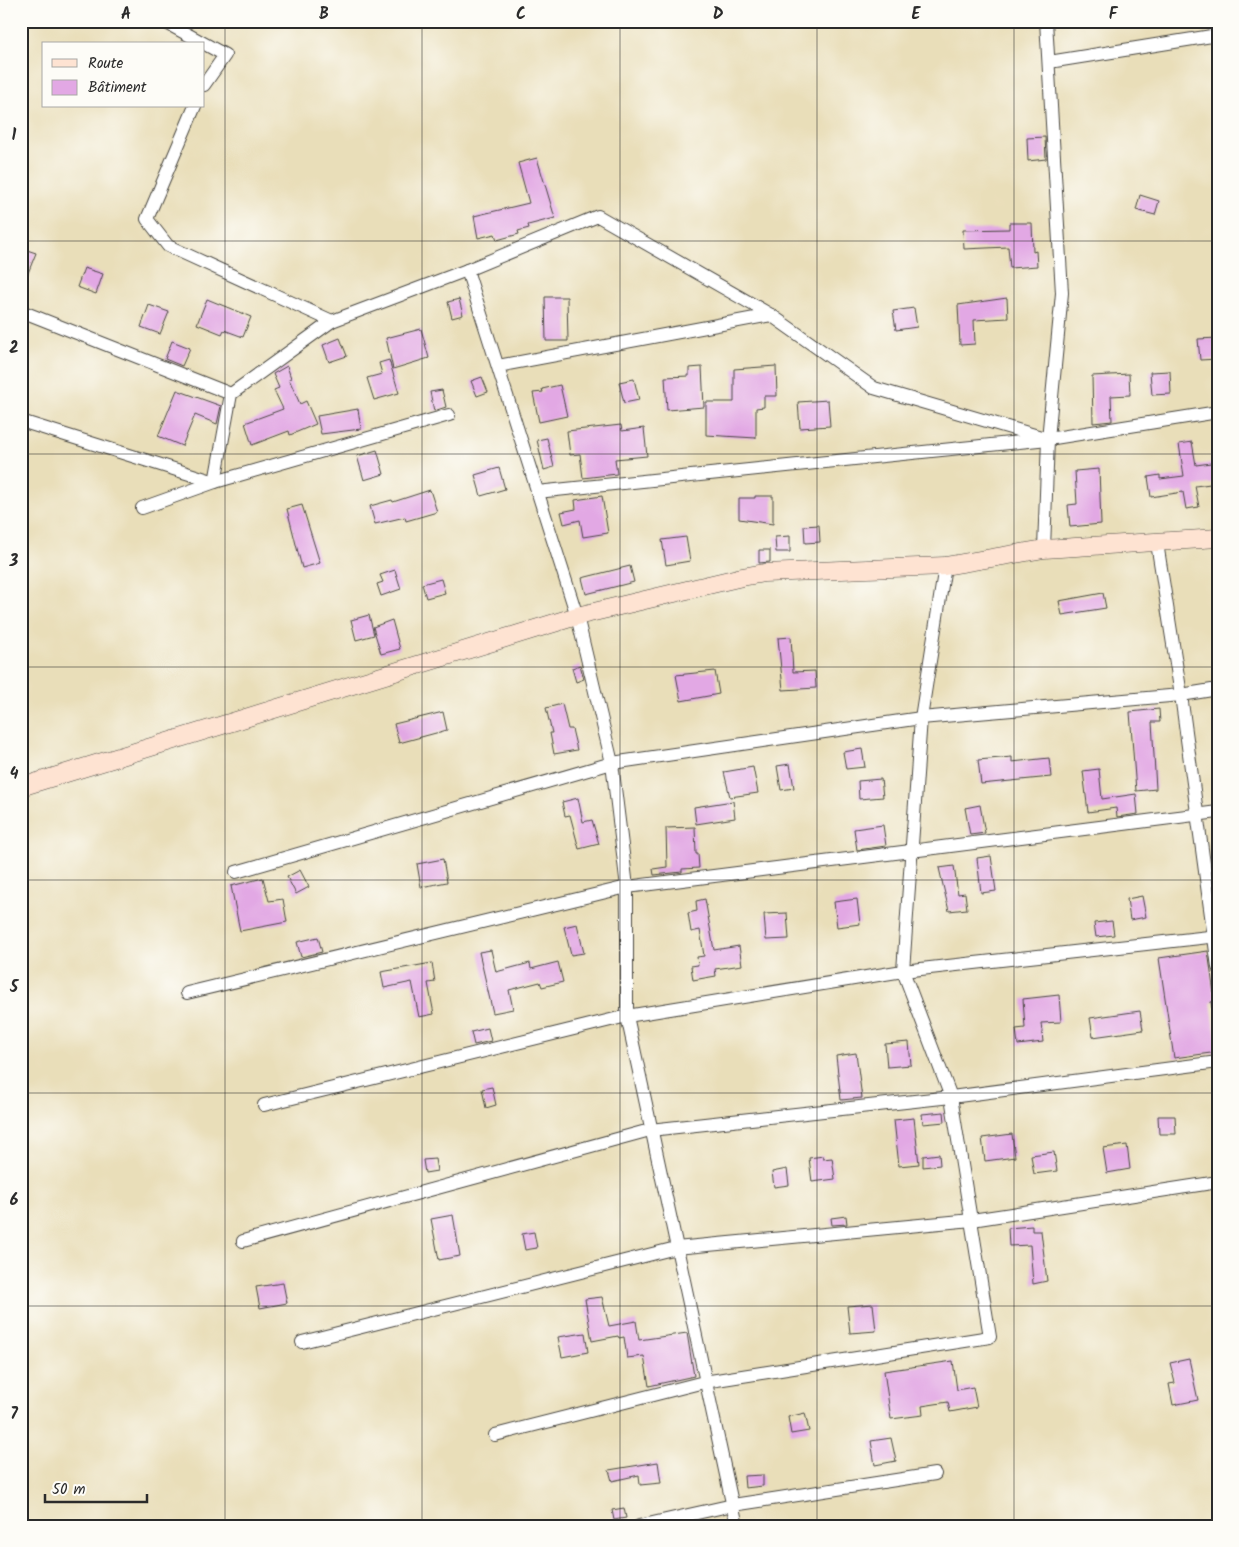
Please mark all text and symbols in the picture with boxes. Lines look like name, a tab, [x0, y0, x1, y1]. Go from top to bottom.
text: A	[121, 2, 131, 27]
text: B	[319, 2, 329, 27]
text: C	[516, 2, 526, 27]
text: D	[713, 2, 724, 27]
text: E	[912, 2, 922, 27]
text: F	[1109, 2, 1119, 27]
legend	[42, 42, 205, 108]
text: Route	[88, 52, 124, 76]
text: Bâtiment	[88, 76, 147, 100]
text: 1	[12, 123, 17, 148]
text: 2	[9, 336, 19, 361]
text: 3	[9, 549, 19, 574]
text: 4	[10, 762, 19, 787]
text: 5	[9, 975, 20, 1000]
text: 6	[10, 1188, 19, 1213]
text: 7	[10, 1402, 18, 1427]
scale bar	[45, 1472, 148, 1504]
text: 50 m	[52, 1478, 86, 1502]

